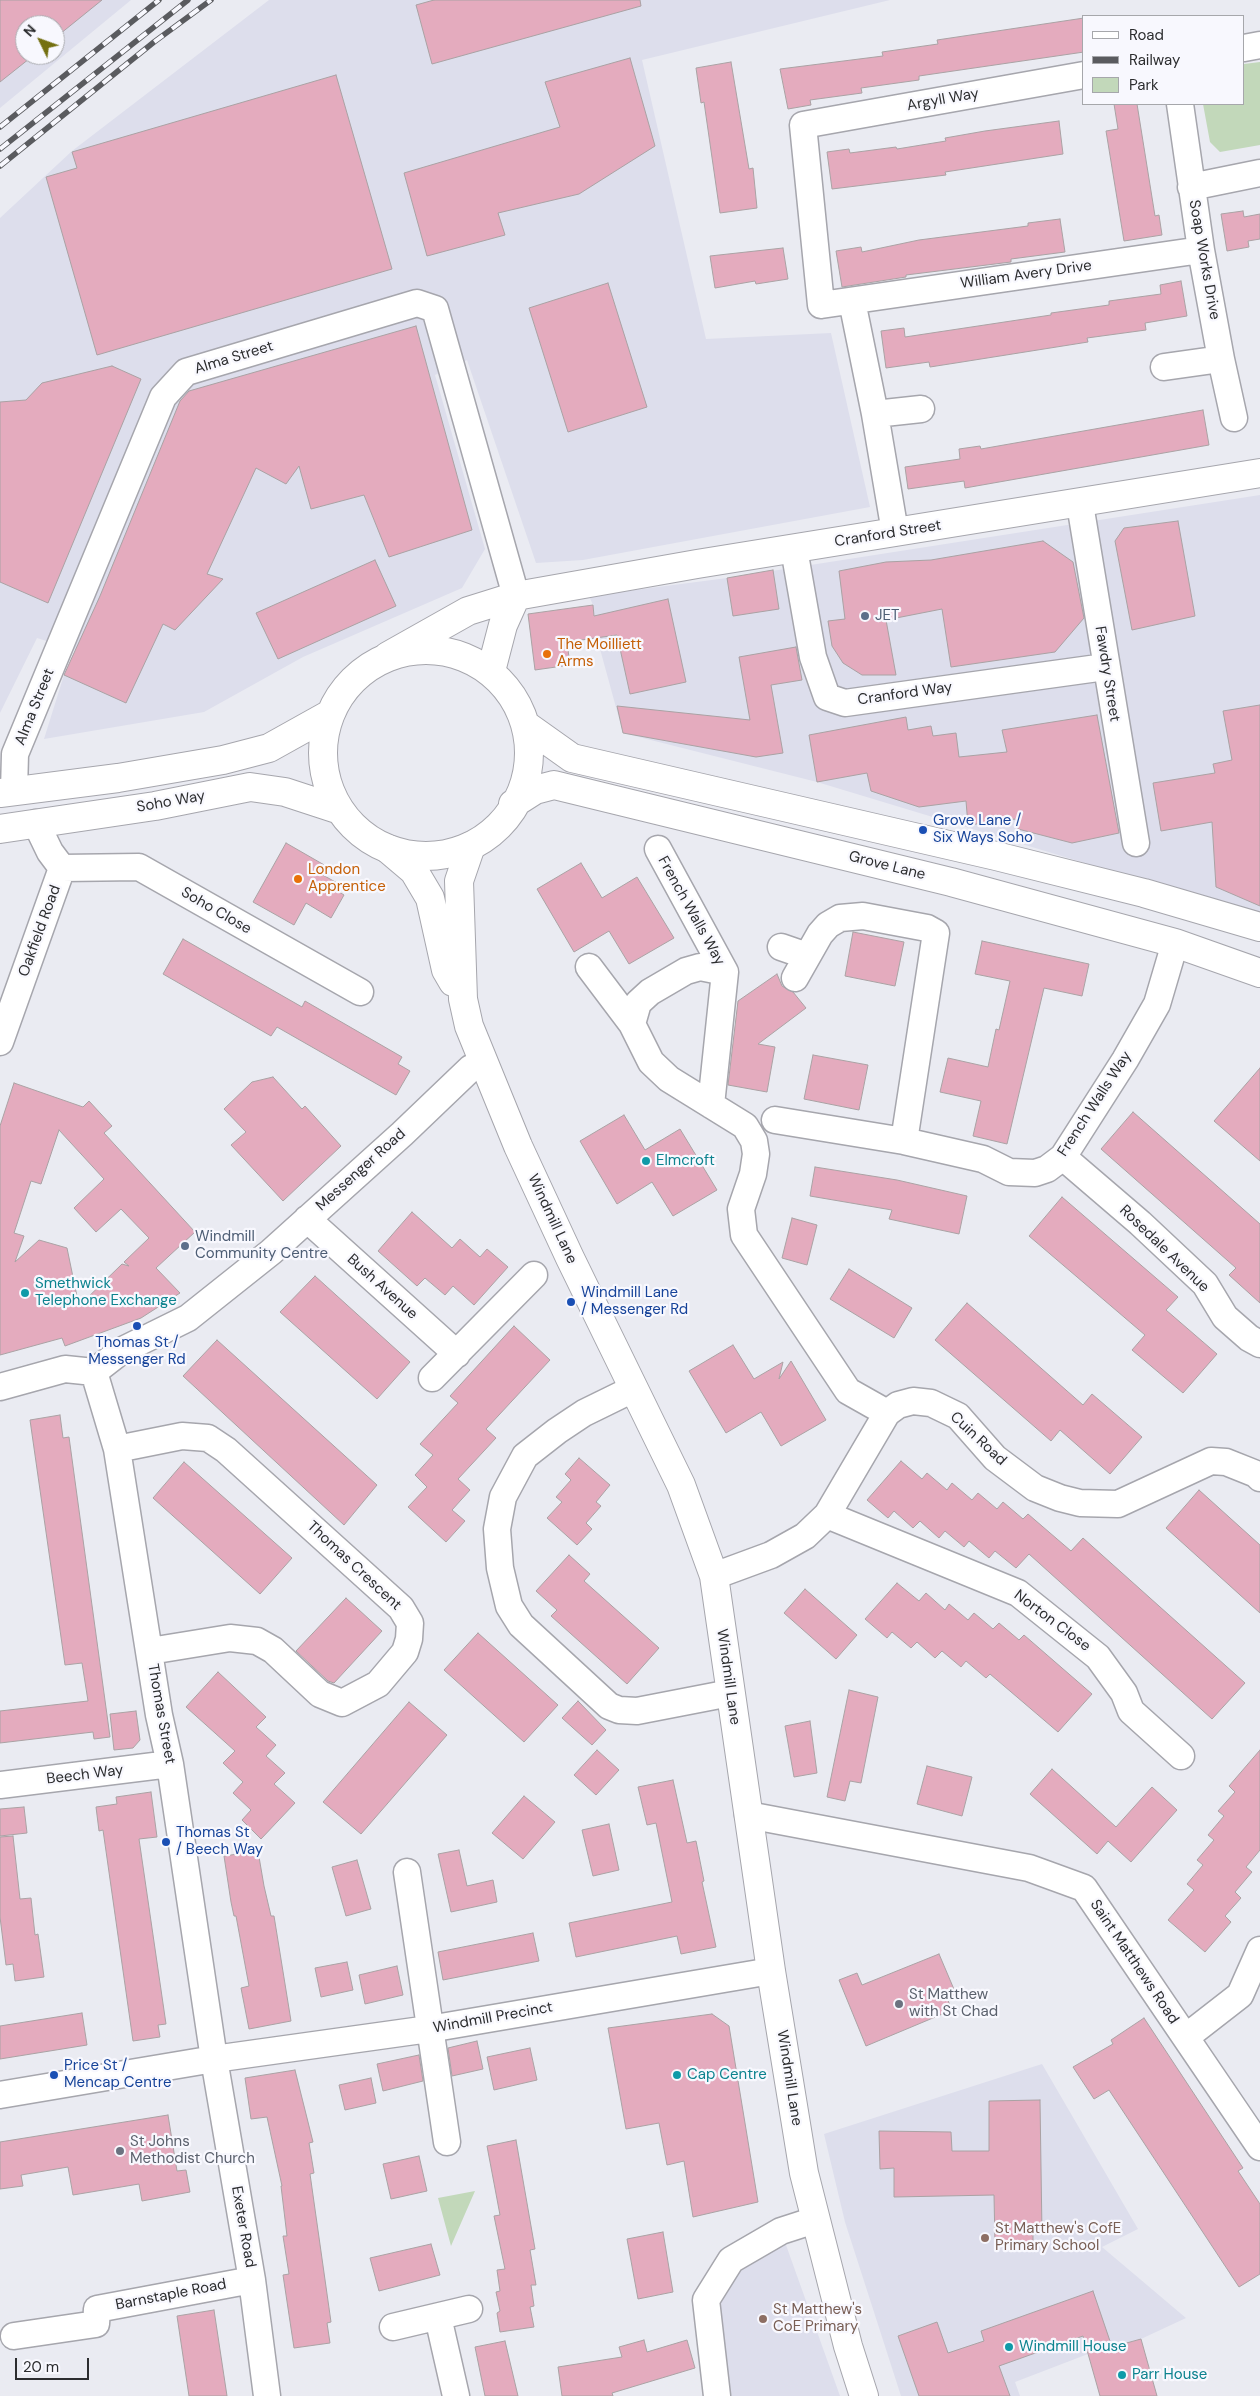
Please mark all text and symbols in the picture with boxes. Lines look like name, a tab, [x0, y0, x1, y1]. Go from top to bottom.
north arrow	[15, 15, 65, 65]
legend	[1082, 15, 1245, 105]
text: N	[19, 21, 40, 40]
text: Road	[1129, 25, 1164, 45]
text: Railway	[1129, 50, 1180, 70]
text: Park	[1129, 75, 1159, 95]
street label: Argyll Way	[906, 85, 980, 115]
street label: Soap Works Drive	[1185, 199, 1223, 321]
street label: William Avery Drive	[959, 257, 1093, 293]
street label: Alma Street	[192, 338, 276, 378]
street label: Cranford Street	[833, 517, 943, 551]
place label: JET	[875, 607, 899, 625]
marker: JET	[859, 610, 871, 622]
street label: Fawdry Street	[1091, 625, 1123, 723]
place label: The Moilliett Arms	[557, 636, 642, 671]
marker: The Moilliett Arms	[541, 648, 553, 660]
street label: Alma Street	[11, 666, 59, 748]
street label: Cranford Way	[856, 678, 954, 710]
street label: Soho Way	[135, 787, 207, 817]
place label: Grove Lane / Six Ways Soho	[933, 812, 1033, 847]
marker: Grove Lane / Six Ways Soho	[917, 824, 929, 836]
street label: Grove Lane	[847, 848, 927, 884]
street label: French Walls Way	[654, 853, 728, 969]
place label: London Apprentice	[308, 861, 386, 896]
marker: London Apprentice	[292, 873, 304, 885]
street label: Oakfield Road	[15, 883, 65, 979]
street label: Soho Close	[178, 884, 254, 938]
street label: French Walls Way	[1054, 1048, 1136, 1160]
street label: Messenger Road	[312, 1125, 410, 1215]
place label: Elmcroft	[656, 1152, 715, 1170]
marker: Elmcroft	[640, 1155, 652, 1167]
street label: Windmill Lane	[523, 1171, 581, 1267]
street label: Rosedale Avenue	[1115, 1202, 1213, 1296]
place label: Windmill Community Centre	[195, 1228, 328, 1263]
marker: Windmill Community Centre	[179, 1240, 191, 1252]
street label: Bush Avenue	[343, 1251, 421, 1323]
place label: Smethwick Telephone Exchange	[35, 1275, 177, 1310]
place label: Windmill Lane / Messenger Rd	[581, 1284, 688, 1319]
marker: Smethwick Telephone Exchange	[19, 1287, 31, 1299]
marker: Windmill Lane / Messenger Rd	[565, 1296, 577, 1308]
marker: Thomas St / Messenger Rd	[131, 1320, 143, 1332]
place label: Thomas St / Messenger Rd	[88, 1334, 186, 1369]
street label: Cuin Road	[946, 1408, 1010, 1470]
street label: Thomas Crescent	[303, 1518, 405, 1614]
street label: Norton Close	[1010, 1586, 1094, 1656]
street label: Windmill Lane	[712, 1628, 744, 1726]
street label: Thomas Street	[143, 1662, 179, 1766]
street label: Beech Way	[46, 1761, 124, 1789]
place label: Thomas St / Beech Way	[176, 1824, 263, 1859]
marker: Thomas St / Beech Way	[160, 1836, 172, 1848]
street label: Saint Matthews Road	[1086, 1896, 1182, 2028]
place label: St Matthew with St Chad	[909, 1986, 998, 2021]
marker: St Matthew with St Chad	[893, 1998, 905, 2010]
street label: Windmill Precinct	[432, 1999, 554, 2037]
street label: Windmill Lane	[773, 2029, 805, 2127]
place label: Price St / Mencap Centre	[64, 2057, 171, 2092]
place label: Cap Centre	[687, 2066, 767, 2084]
marker: Price St / Mencap Centre	[48, 2069, 60, 2081]
marker: Cap Centre	[671, 2069, 683, 2081]
place label: St Johns Methodist Church	[130, 2133, 255, 2168]
marker: St Johns Methodist Church	[114, 2145, 126, 2157]
street label: Exeter Road	[227, 2185, 259, 2269]
place label: St Matthew's CofE Primary School	[995, 2220, 1121, 2255]
marker: St Matthew's CofE Primary School	[979, 2232, 991, 2244]
street label: Barnstaple Road	[114, 2275, 228, 2315]
place label: St Matthew's CoE Primary	[773, 2301, 862, 2336]
marker: St Matthew's CoE Primary	[757, 2313, 769, 2325]
place label: Windmill House	[1019, 2338, 1127, 2356]
marker: Windmill House	[1003, 2341, 1015, 2353]
scale bar	[18, 2348, 91, 2380]
text: 20 m	[23, 2357, 59, 2377]
place label: Parr House	[1132, 2366, 1207, 2384]
marker: Parr House	[1116, 2369, 1128, 2381]

